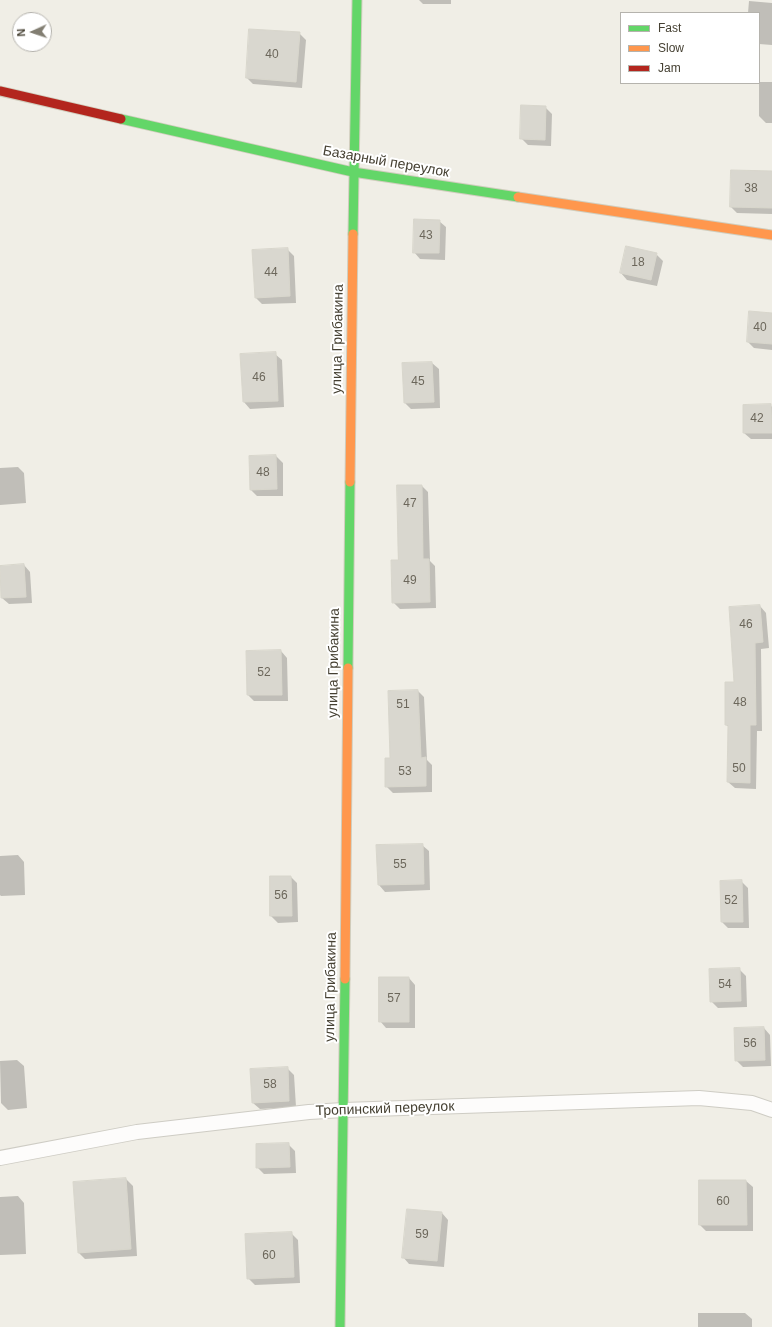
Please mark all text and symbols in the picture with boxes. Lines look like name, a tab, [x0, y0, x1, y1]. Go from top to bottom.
north arrow	[12, 12, 52, 52]
legend	[620, 12, 760, 84]
text: Fast	[658, 21, 681, 35]
text: N	[15, 28, 27, 37]
text: Slow	[658, 41, 684, 55]
house number: 40	[265, 48, 279, 62]
text: Jam	[658, 61, 681, 75]
street label: Базарный переулок	[322, 143, 450, 181]
house number: 38	[744, 182, 758, 196]
house number: 43	[419, 229, 433, 243]
house number: 18	[631, 256, 645, 270]
house number: 44	[264, 266, 278, 280]
street label: улица Грибакина	[329, 284, 347, 394]
house number: 40	[753, 321, 767, 335]
house number: 46	[252, 371, 266, 385]
house number: 45	[411, 375, 425, 389]
house number: 42	[750, 412, 764, 426]
house number: 48	[256, 466, 270, 480]
house number: 47	[403, 497, 417, 511]
house number: 49	[403, 574, 417, 588]
street label: улица Грибакина	[325, 608, 343, 718]
house number: 46	[739, 618, 753, 632]
house number: 52	[257, 666, 271, 680]
house number: 48	[733, 696, 747, 710]
house number: 51	[396, 698, 410, 712]
house number: 50	[732, 762, 746, 776]
house number: 53	[398, 765, 412, 779]
house number: 55	[393, 858, 407, 872]
house number: 56	[274, 889, 288, 903]
house number: 52	[724, 894, 738, 908]
street label: улица Грибакина	[322, 932, 340, 1042]
house number: 54	[718, 978, 732, 992]
house number: 57	[387, 992, 401, 1006]
house number: 56	[743, 1037, 757, 1051]
house number: 58	[263, 1078, 277, 1092]
street label: Тропинский переулок	[315, 1098, 455, 1120]
house number: 60	[716, 1195, 730, 1209]
house number: 59	[415, 1228, 429, 1242]
house number: 60	[262, 1249, 276, 1263]

